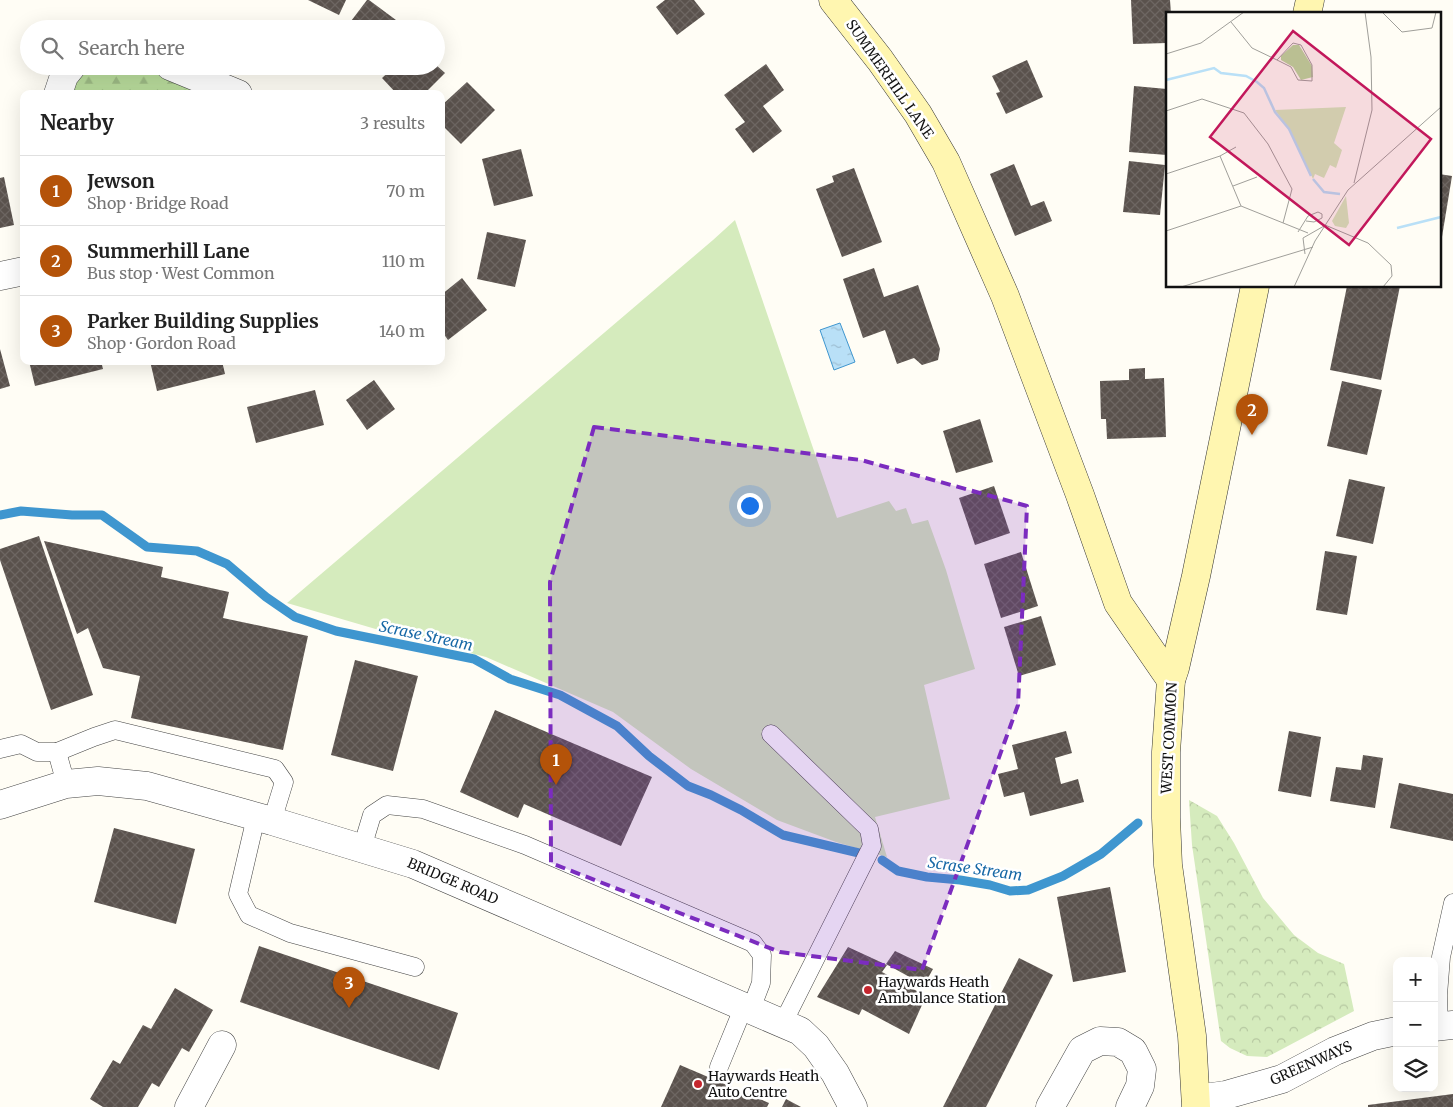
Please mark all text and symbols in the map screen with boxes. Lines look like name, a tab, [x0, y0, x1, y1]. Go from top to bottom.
inset map	[1166, 12, 1440, 288]
street label: SUMMERHILL LANE	[842, 16, 938, 142]
search box	[20, 20, 445, 75]
icon: search	[38, 34, 66, 62]
text: Search here	[78, 36, 185, 60]
text: Nearby	[40, 109, 114, 136]
text: 3 results	[360, 113, 425, 133]
text: Jewson	[87, 169, 155, 193]
text: 1	[52, 181, 60, 201]
text: 70 m	[386, 181, 425, 201]
text: Shop · Bridge Road	[87, 193, 229, 213]
text: Summerhill Lane	[87, 239, 250, 263]
text: 2	[51, 251, 61, 271]
text: 110 m	[382, 251, 425, 271]
text: Bus stop · West Common	[87, 263, 275, 283]
text: Parker Building Supplies	[87, 309, 319, 333]
text: 3	[51, 321, 61, 341]
text: 140 m	[379, 321, 425, 341]
text: Shop · Gordon Road	[87, 333, 236, 353]
pin: 2	[1236, 394, 1268, 435]
your location	[737, 493, 763, 519]
water label: Scrase Stream	[378, 616, 475, 655]
street label: WEST COMMON	[1157, 682, 1181, 795]
pin: 1	[540, 744, 572, 785]
water label: Scrase Stream	[927, 852, 1024, 885]
street label: BRIDGE ROAD	[405, 854, 502, 908]
map controls	[1393, 957, 1438, 1092]
button: +	[1393, 957, 1438, 1002]
pin: 3	[333, 967, 365, 1008]
place label: Haywards Heath Ambulance Station	[877, 973, 1006, 1007]
marker: Haywards Heath Ambulance Station	[862, 984, 874, 996]
button: −	[1393, 1002, 1438, 1047]
street label: GREENWAYS	[1267, 1037, 1355, 1089]
button: layers	[1393, 1047, 1438, 1092]
place label: Haywards Heath Auto Centre	[707, 1067, 819, 1101]
marker: Haywards Heath Auto Centre	[692, 1078, 704, 1090]

